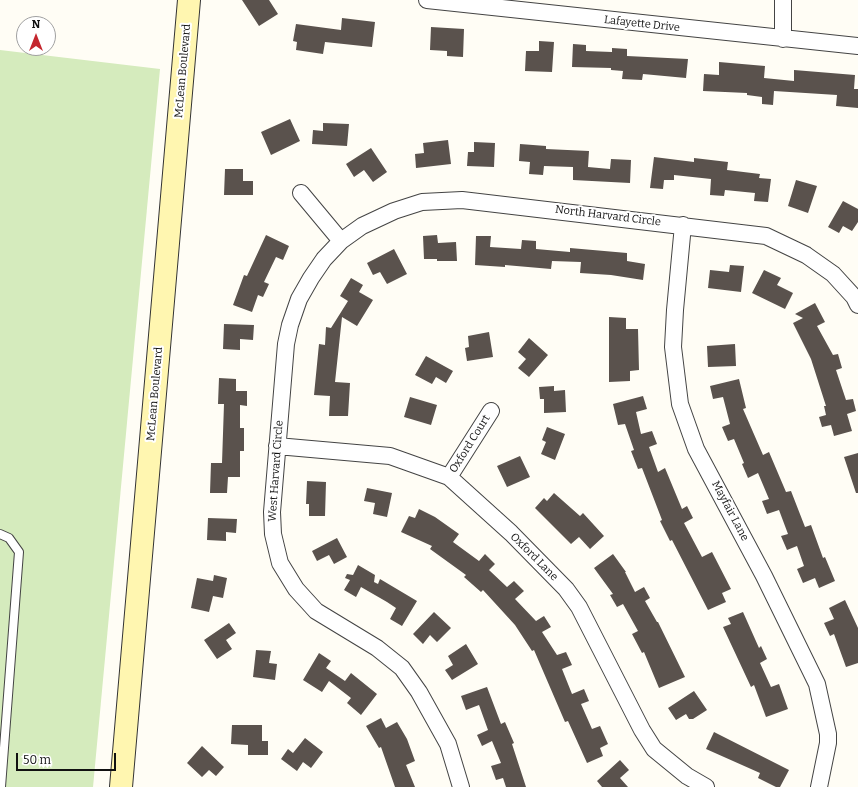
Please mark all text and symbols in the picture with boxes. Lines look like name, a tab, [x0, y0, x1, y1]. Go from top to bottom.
street label: Lafayette Drive	[603, 13, 681, 35]
north arrow	[16, 16, 56, 56]
text: N	[32, 18, 40, 31]
street label: McLean Boulevard	[172, 24, 194, 118]
street label: North Harvard Circle	[554, 203, 662, 229]
street label: McLean Boulevard	[144, 347, 166, 441]
street label: Oxford Court	[447, 413, 493, 475]
street label: West Harvard Circle	[266, 420, 286, 522]
street label: Mayfair Lane	[709, 479, 751, 543]
street label: Oxford Lane	[507, 530, 561, 584]
scale bar	[18, 745, 118, 771]
text: 50 m	[23, 753, 51, 767]

